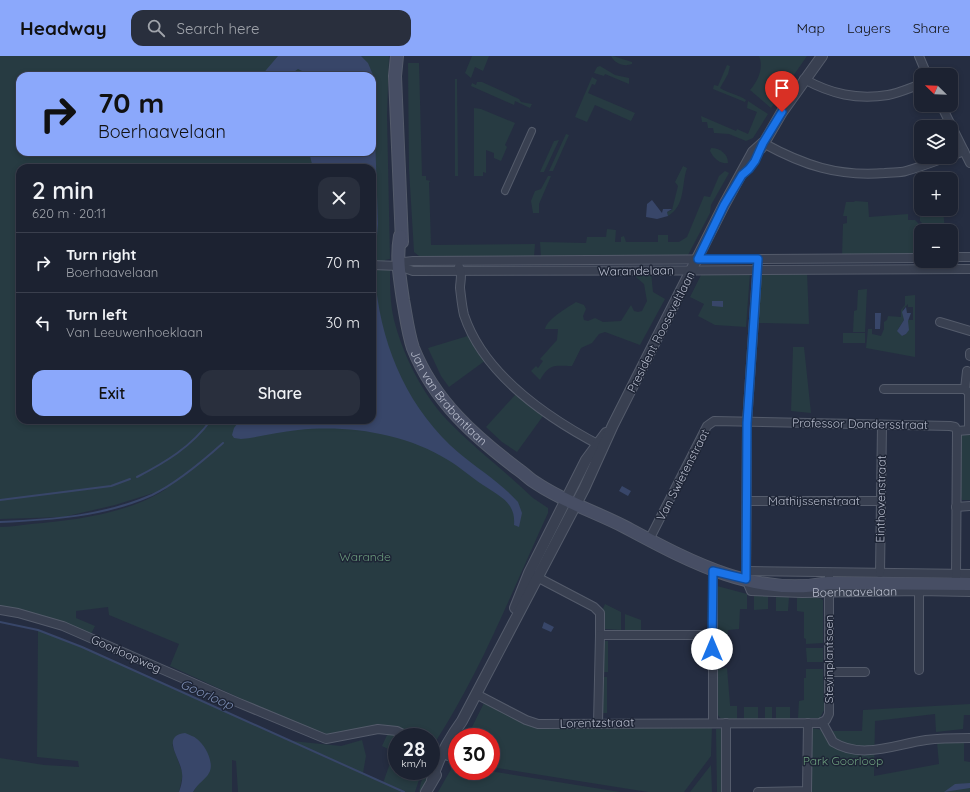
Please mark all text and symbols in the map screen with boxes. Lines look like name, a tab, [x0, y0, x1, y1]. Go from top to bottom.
search box	[131, 10, 411, 46]
text: Headway	[20, 16, 107, 40]
icon: search	[145, 17, 167, 39]
text: Search here	[177, 19, 259, 38]
text: Map	[796, 19, 825, 37]
text: Layers	[847, 19, 891, 37]
text: Share	[913, 19, 950, 37]
north arrow	[914, 68, 958, 112]
map controls	[914, 68, 958, 268]
pin	[765, 71, 799, 112]
icon: arrive	[771, 77, 793, 99]
text: 70 m	[98, 85, 164, 120]
icon: right	[32, 88, 84, 140]
text: Boerhaavelaan	[98, 120, 226, 143]
button: layers	[914, 120, 958, 164]
button: +	[914, 172, 958, 216]
text: 2 min	[32, 175, 94, 205]
button: close	[318, 177, 360, 219]
text: 620 m · 20:11	[32, 205, 106, 221]
button: −	[914, 224, 958, 268]
text: Turn right	[66, 245, 137, 264]
icon: right	[32, 252, 54, 274]
text: 70 m	[326, 253, 360, 272]
street label: Warandelaan	[598, 262, 674, 279]
text: Boerhaavelaan	[66, 264, 158, 280]
street label: President Rooseveltlaan	[623, 269, 698, 395]
text: Turn left	[66, 305, 128, 324]
icon: left	[32, 312, 54, 334]
text: 30 m	[325, 313, 360, 332]
text: Van Leeuwenhoeklaan	[66, 324, 203, 340]
street label: Jan van Brabantlaan	[408, 347, 490, 448]
button: Exit	[32, 370, 192, 416]
button: Share	[200, 370, 360, 416]
street label: Professor Dondersstraat	[792, 415, 928, 432]
street label: Van Swietenstraat	[653, 426, 712, 523]
street label: Einthovenstraat	[872, 455, 889, 543]
street label: Mathijssenstraat	[768, 493, 860, 508]
park label: Warande	[339, 549, 391, 564]
street label: Boerhaavelaan	[812, 583, 897, 600]
street label: Stevinplantsoen	[821, 615, 836, 703]
position arrow	[691, 628, 733, 670]
street label: Goorloopweg	[89, 631, 164, 676]
water label: Goorloop	[178, 675, 237, 713]
street label: Lorentzstraat	[560, 714, 634, 731]
speed limit sign: 30	[448, 728, 500, 780]
text: 28	[403, 736, 425, 761]
park label: Park Goorloop	[803, 753, 883, 768]
text: km/h	[401, 757, 427, 770]

